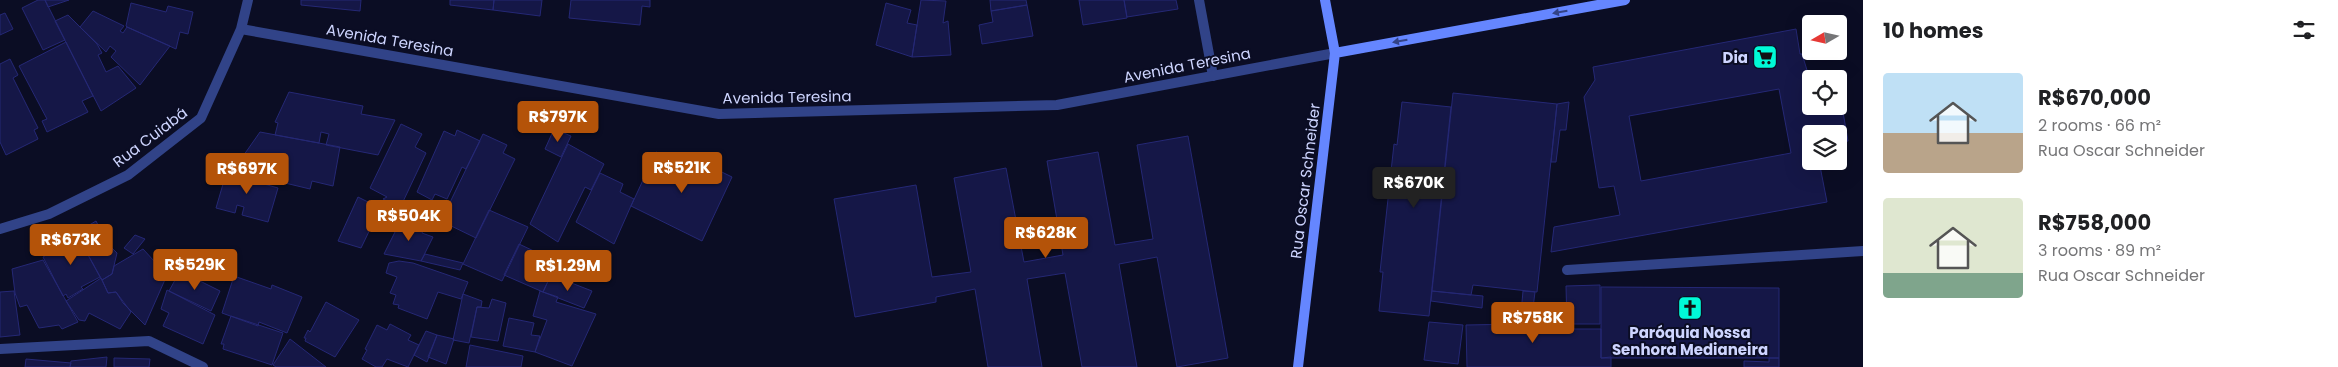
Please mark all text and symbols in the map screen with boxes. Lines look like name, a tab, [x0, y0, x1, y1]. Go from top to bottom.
one-way arrow	[1552, 8, 1568, 16]
north arrow	[1802, 15, 1848, 60]
map controls	[1802, 15, 1847, 170]
text: 10 homes	[1883, 16, 1983, 45]
icon: filters	[2290, 16, 2318, 44]
street label: Avenida Teresina	[325, 18, 455, 62]
one-way arrow	[1392, 37, 1408, 45]
street label: Avenida Teresina	[1122, 42, 1252, 88]
supermarket icon: Dia	[1752, 44, 1778, 70]
place label: Dia	[1722, 47, 1748, 68]
button: locate	[1802, 70, 1847, 115]
text: R$670,000	[2038, 83, 2151, 112]
street label: Avenida Teresina	[722, 85, 852, 109]
icon: home	[1923, 93, 1983, 153]
pin: R$797K	[517, 100, 599, 143]
street label: Rua Cuiabá	[108, 102, 192, 172]
street label: Rua Oscar Schneider	[1285, 102, 1325, 260]
text: R$797K	[528, 105, 588, 128]
text: 2 rooms · 66 m²	[2038, 114, 2161, 137]
button: layers	[1802, 125, 1847, 170]
text: Rua Oscar Schneider	[2038, 139, 2205, 162]
pin: R$697K	[206, 152, 288, 195]
pin: R$521K	[641, 152, 723, 194]
text: R$521K	[653, 156, 711, 179]
text: R$697K	[217, 157, 277, 180]
pin: R$670K	[1373, 166, 1455, 209]
text: R$670K	[1383, 171, 1445, 194]
pin: R$504K	[368, 200, 450, 242]
text: R$504K	[377, 204, 441, 227]
text: R$758,000	[2038, 208, 2151, 237]
pin: R$628K	[1005, 216, 1087, 259]
icon: home	[1923, 218, 1983, 278]
text: R$628K	[1015, 221, 1077, 244]
pin: R$673K	[30, 224, 112, 266]
text: R$673K	[41, 228, 101, 251]
text: 3 rooms · 89 m²	[2038, 239, 2161, 262]
pin: R$529K	[154, 248, 236, 291]
pin: R$1.29M	[522, 250, 614, 292]
text: R$529K	[164, 253, 226, 276]
text: R$1.29M	[535, 254, 601, 277]
text: Rua Oscar Schneider	[2038, 264, 2205, 287]
church icon: Paróquia Nossa Senhora Medianeira	[1677, 295, 1703, 321]
pin: R$758K	[1492, 302, 1574, 344]
text: R$758K	[1502, 306, 1564, 329]
place label: Paróquia Nossa Senhora Medianeira	[1612, 322, 1768, 360]

